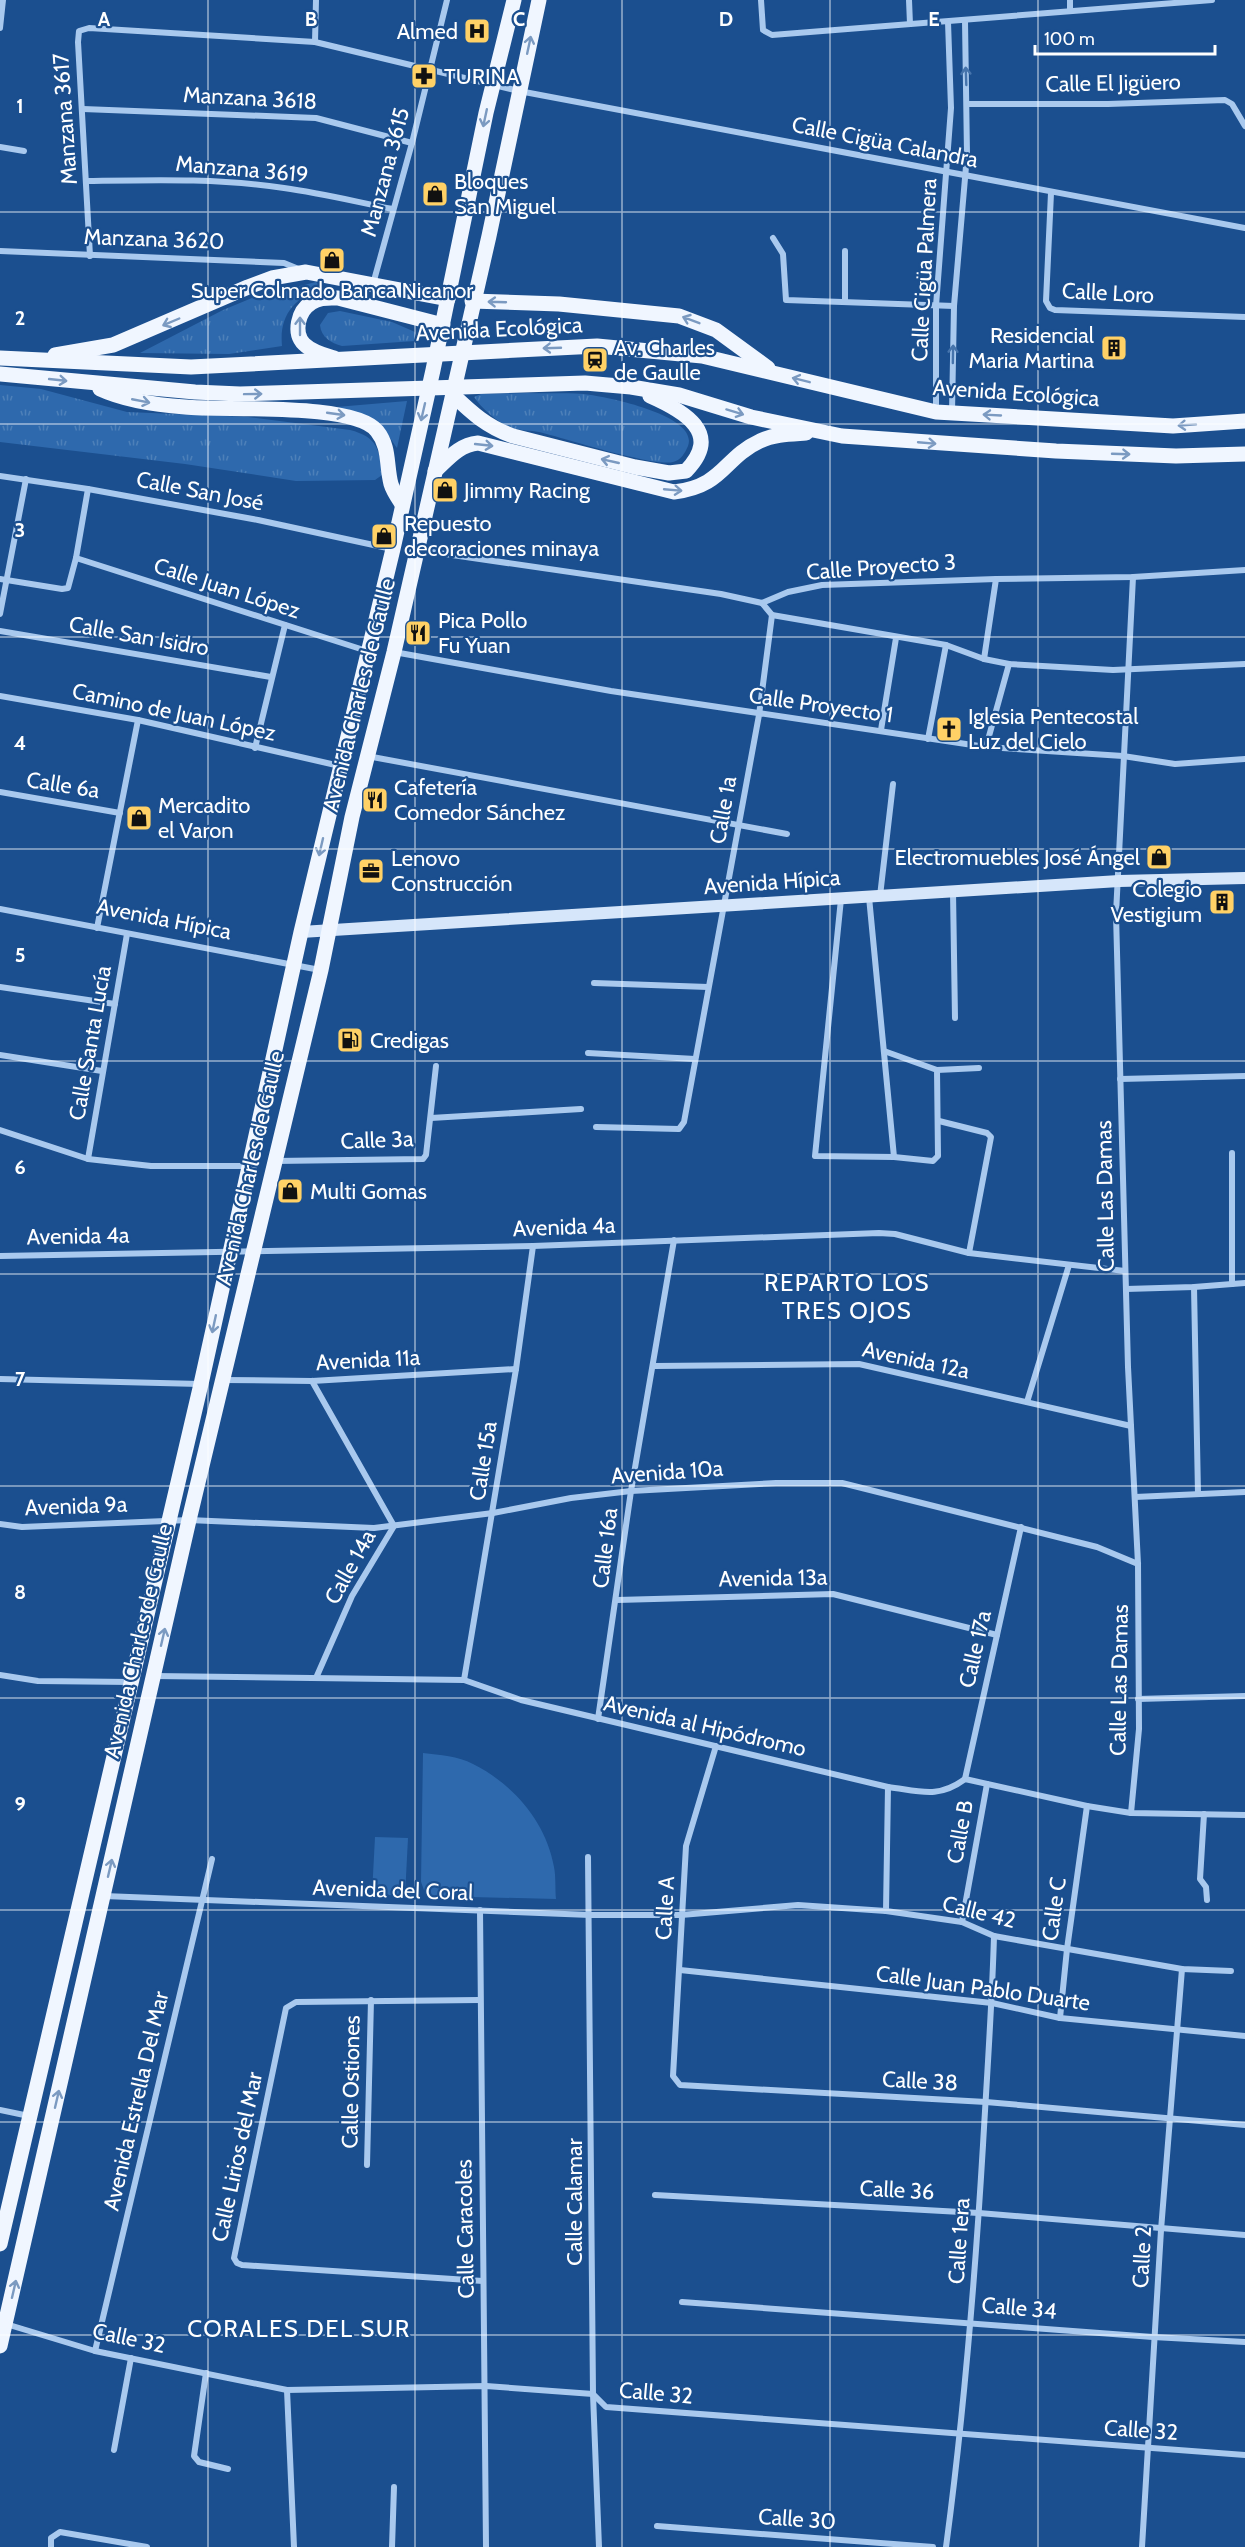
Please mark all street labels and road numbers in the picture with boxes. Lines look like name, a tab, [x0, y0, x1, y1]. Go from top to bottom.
street label: Manzana 3617	[47, 52, 83, 186]
street label: Calle El Jigüero	[1045, 68, 1181, 98]
street label: Manzana 3618	[182, 81, 318, 115]
street label: Manzana 3615	[355, 104, 415, 240]
street label: Calle Cigüa Calandra	[790, 111, 981, 173]
street label: Manzana 3619	[174, 150, 310, 188]
street label: Calle Cigüa Palmera	[906, 177, 942, 362]
street label: Manzana 3620	[83, 223, 225, 255]
street label: Calle Loro	[1061, 277, 1155, 309]
street label: Avenida Ecológica	[415, 311, 583, 347]
street label: Avenida Ecológica	[932, 374, 1101, 412]
street label: Calle San José	[134, 465, 266, 517]
street label: Calle Proyecto 3	[805, 548, 957, 586]
street label: Calle Juan López	[151, 552, 303, 624]
street label: Avenida Charles de Gaulle	[317, 575, 401, 815]
street label: Calle San Isidro	[67, 610, 211, 662]
street label: Camino de Juan López	[70, 677, 278, 747]
street label: Calle Proyecto 1	[747, 682, 895, 728]
street label: Calle 6a	[25, 766, 102, 804]
street label: Calle 1a	[704, 774, 742, 846]
street label: Avenida Hípica	[703, 864, 842, 900]
street label: Avenida Hípica	[94, 893, 234, 945]
street label: Calle Santa Lucía	[63, 963, 117, 1122]
street label: Avenida Charles de Gaulle	[210, 1048, 290, 1288]
street label: Calle Las Damas	[1090, 1120, 1120, 1272]
street label: Calle 3a	[340, 1125, 414, 1155]
street label: Avenida 4a	[512, 1212, 616, 1242]
street label: Avenida 4a	[26, 1222, 130, 1250]
street label: Avenida 12a	[860, 1336, 972, 1385]
street label: Avenida 11a	[315, 1344, 421, 1376]
street label: Calle 15a	[463, 1419, 503, 1503]
street label: Avenida 10a	[610, 1455, 724, 1489]
street label: Avenida 9a	[24, 1491, 128, 1521]
street label: Calle 16a	[587, 1506, 623, 1590]
street label: Avenida Charles de Gaulle	[98, 1521, 178, 1761]
street label: Calle 14a	[319, 1525, 382, 1609]
street label: Avenida 13a	[718, 1564, 828, 1592]
street label: Calle Las Damas	[1104, 1604, 1134, 1756]
street label: Calle 17a	[953, 1607, 997, 1690]
street label: Avenida al Hipódromo	[601, 1690, 809, 1762]
street label: Calle B	[941, 1798, 979, 1866]
street label: Avenida del Coral	[312, 1874, 475, 1906]
street label: Calle A	[650, 1875, 680, 1941]
street label: Calle C	[1036, 1875, 1072, 1943]
street label: Calle 42	[939, 1890, 1019, 1934]
street label: Calle Juan Pablo Duarte	[874, 1960, 1092, 2016]
street label: Avenida Estrella Del Mar	[98, 1989, 174, 2213]
street label: Calle Ostiones	[336, 2015, 366, 2149]
street label: Calle 38	[881, 2066, 959, 2096]
street label: Calle Lirios del Mar	[206, 2070, 268, 2244]
street label: Calle Calamar	[561, 2138, 588, 2266]
street label: Calle Caracoles	[450, 2159, 480, 2299]
street label: Calle 36	[859, 2175, 935, 2205]
street label: Calle 1era	[943, 2197, 976, 2285]
street label: Calle 2	[1127, 2225, 1157, 2289]
street label: Calle 34	[980, 2291, 1058, 2325]
street label: Calle 32	[90, 2317, 168, 2359]
street label: Calle 32	[618, 2376, 694, 2410]
street label: Calle 32	[1103, 2414, 1179, 2446]
street label: Calle 30	[757, 2503, 837, 2535]

